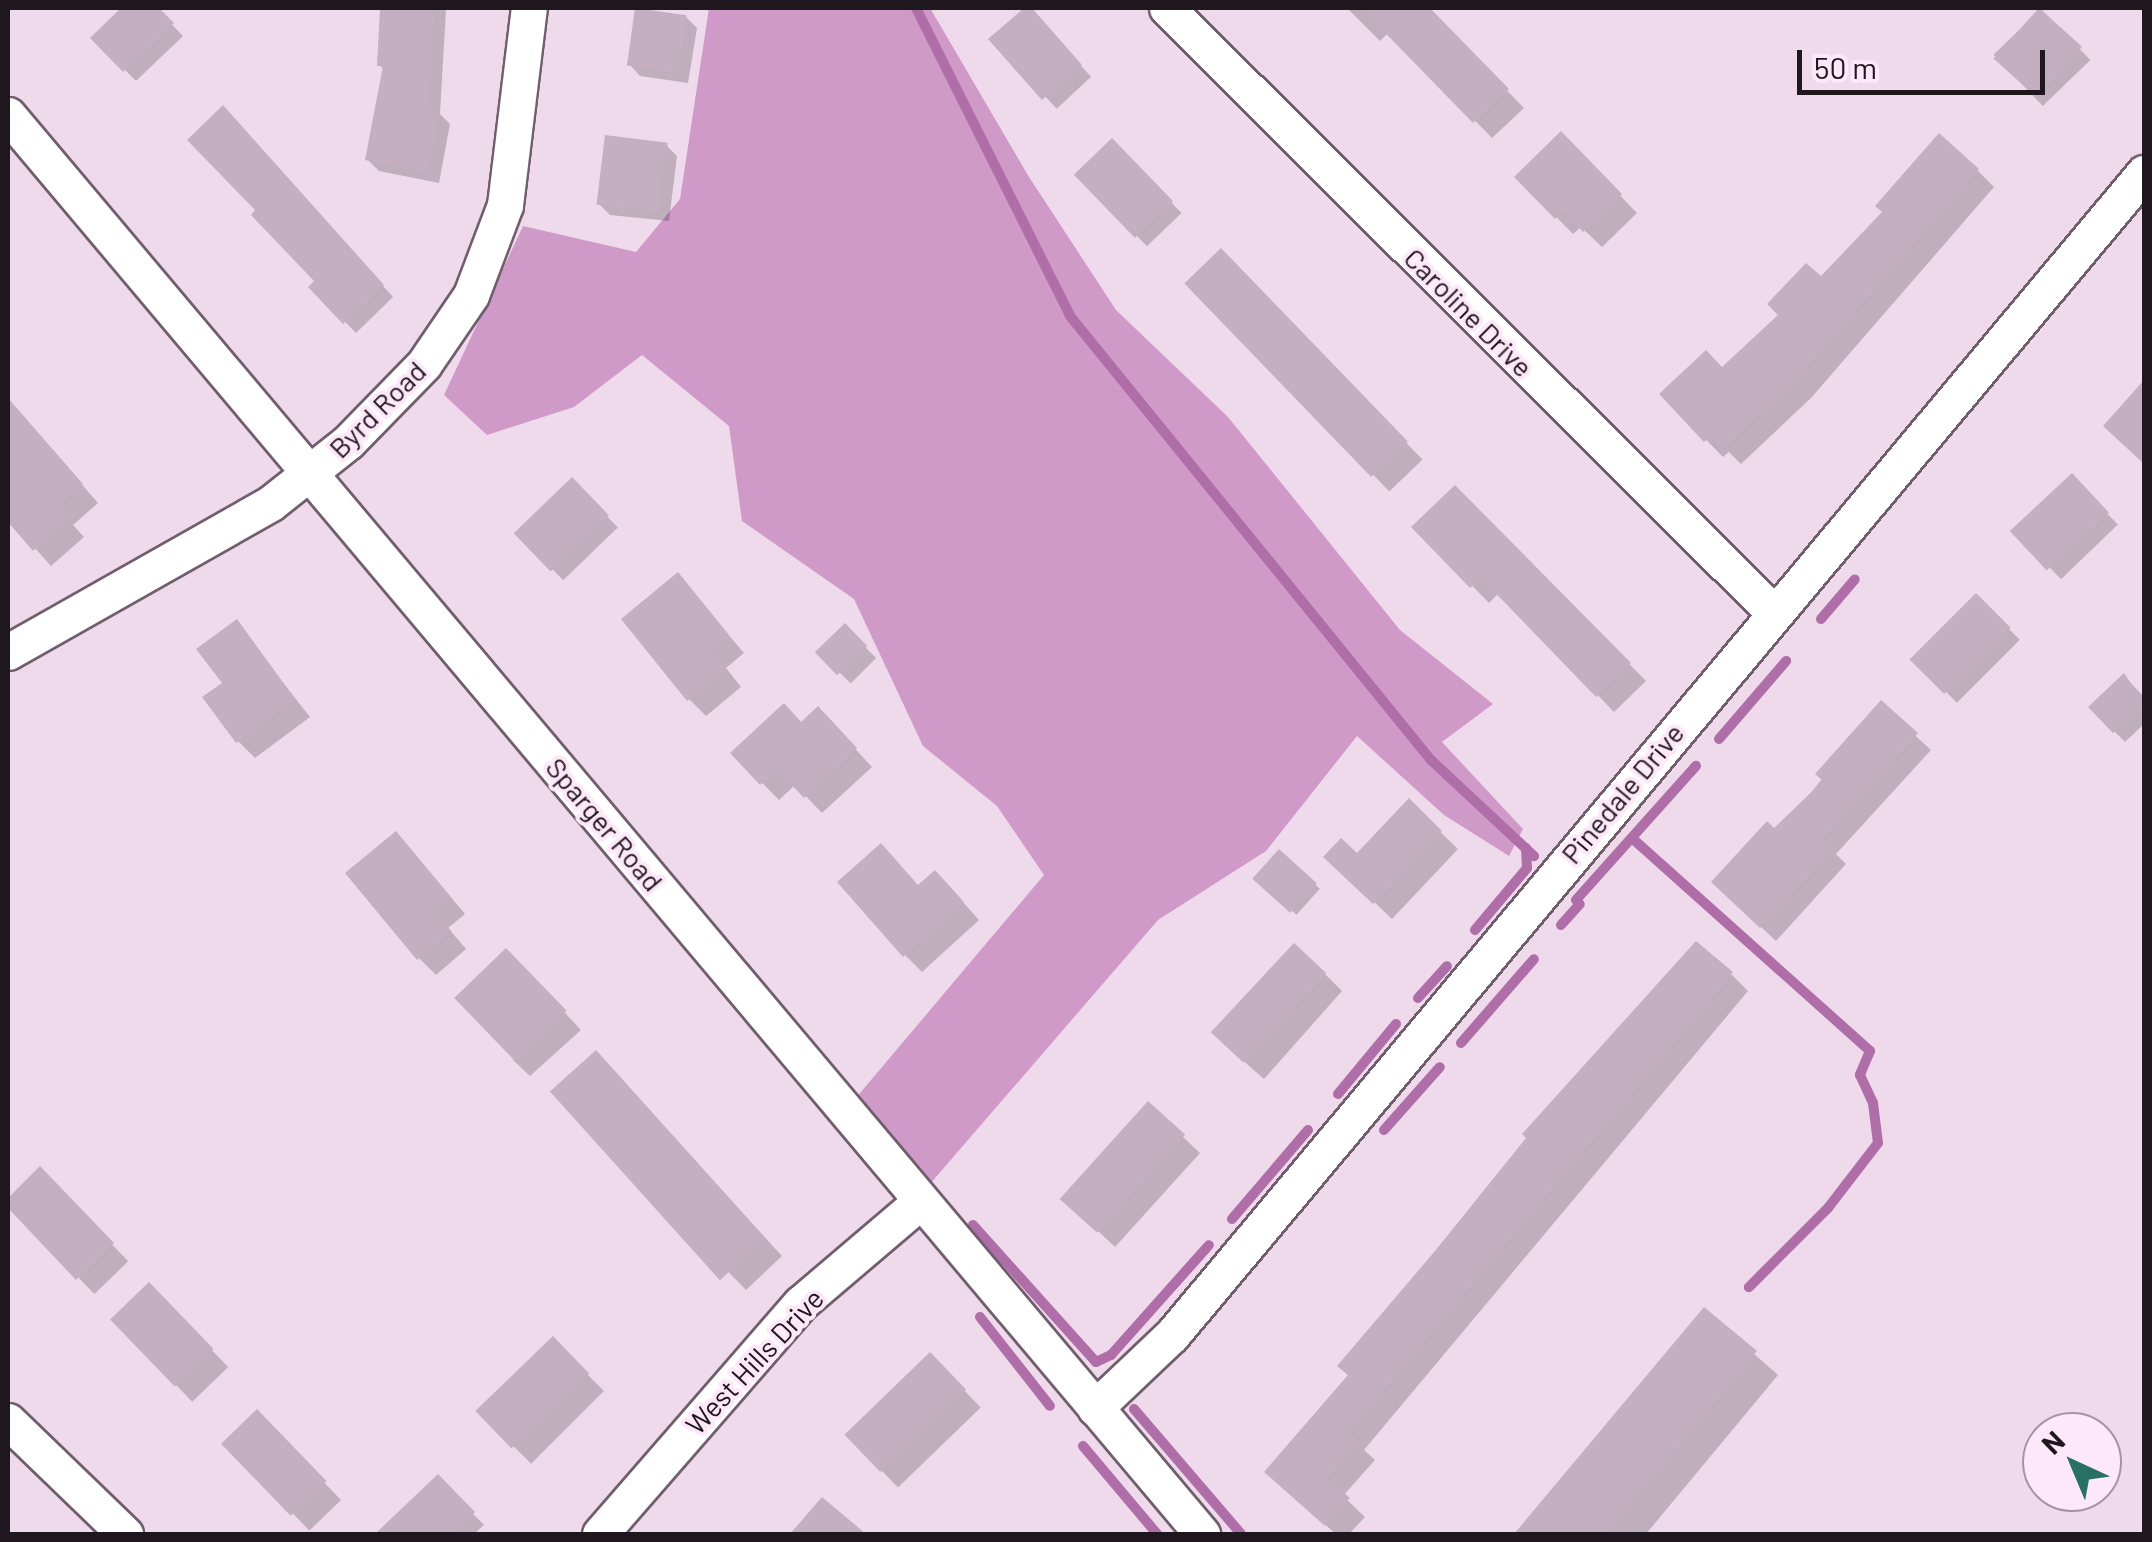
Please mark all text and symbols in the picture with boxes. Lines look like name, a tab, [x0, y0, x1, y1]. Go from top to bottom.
scale bar	[1802, 30, 2050, 92]
text: 50 m	[1814, 49, 1877, 85]
street label: Caroline Drive	[1398, 241, 1540, 383]
street label: Byrd Road	[322, 354, 432, 464]
street label: Pinedale Drive	[1554, 716, 1690, 870]
street label: Sparger Road	[540, 751, 670, 897]
street label: West Hills Drive	[678, 1281, 830, 1441]
north arrow	[2022, 1412, 2122, 1512]
text: N	[2034, 1423, 2071, 1461]

